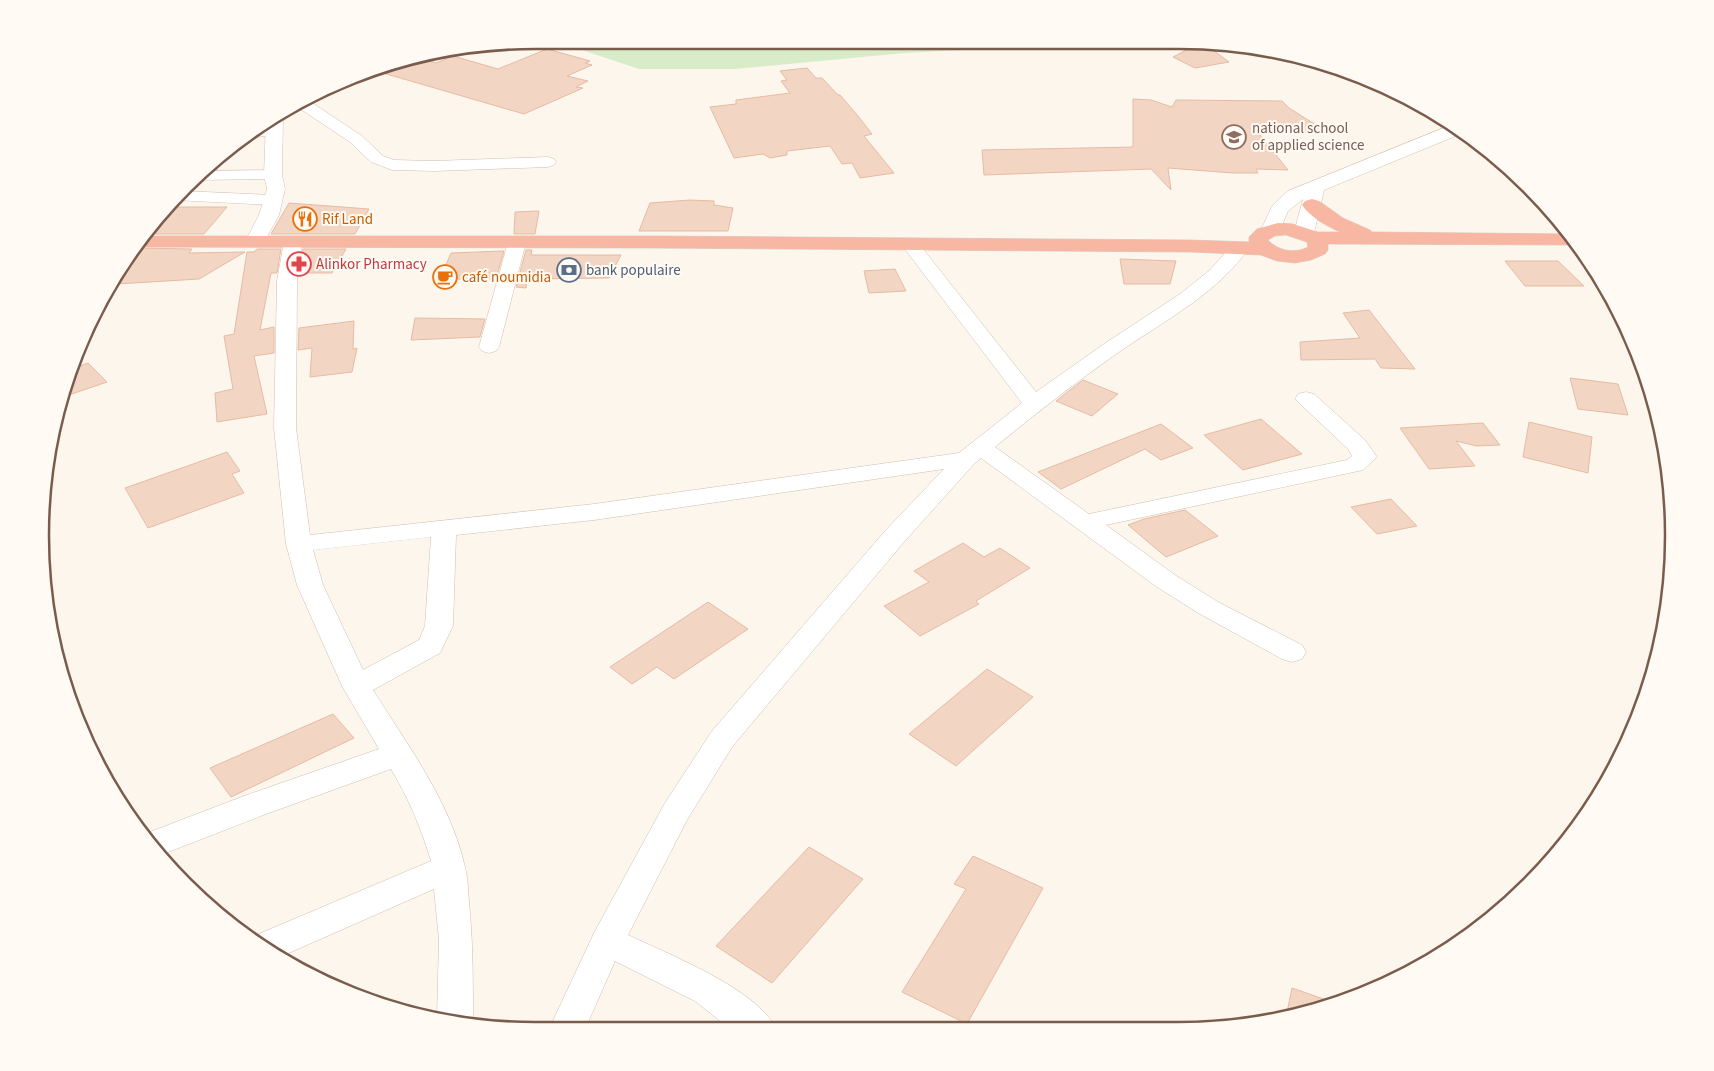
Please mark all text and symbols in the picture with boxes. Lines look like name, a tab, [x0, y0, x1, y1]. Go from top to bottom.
place label: national school of applied science	[1252, 118, 1364, 156]
school or university icon: national school of applied science	[1221, 124, 1247, 150]
restaurant icon: Rif Land	[292, 206, 318, 232]
place label: Rif Land	[322, 209, 373, 230]
pharmacy icon: Alinkor Pharmacy	[286, 251, 312, 277]
place label: Alinkor Pharmacy	[316, 254, 427, 275]
bank icon: bank populaire	[556, 257, 582, 283]
place label: bank populaire	[586, 260, 681, 281]
cafe icon: café noumidia	[432, 264, 458, 290]
place label: café noumidia	[462, 267, 551, 288]

